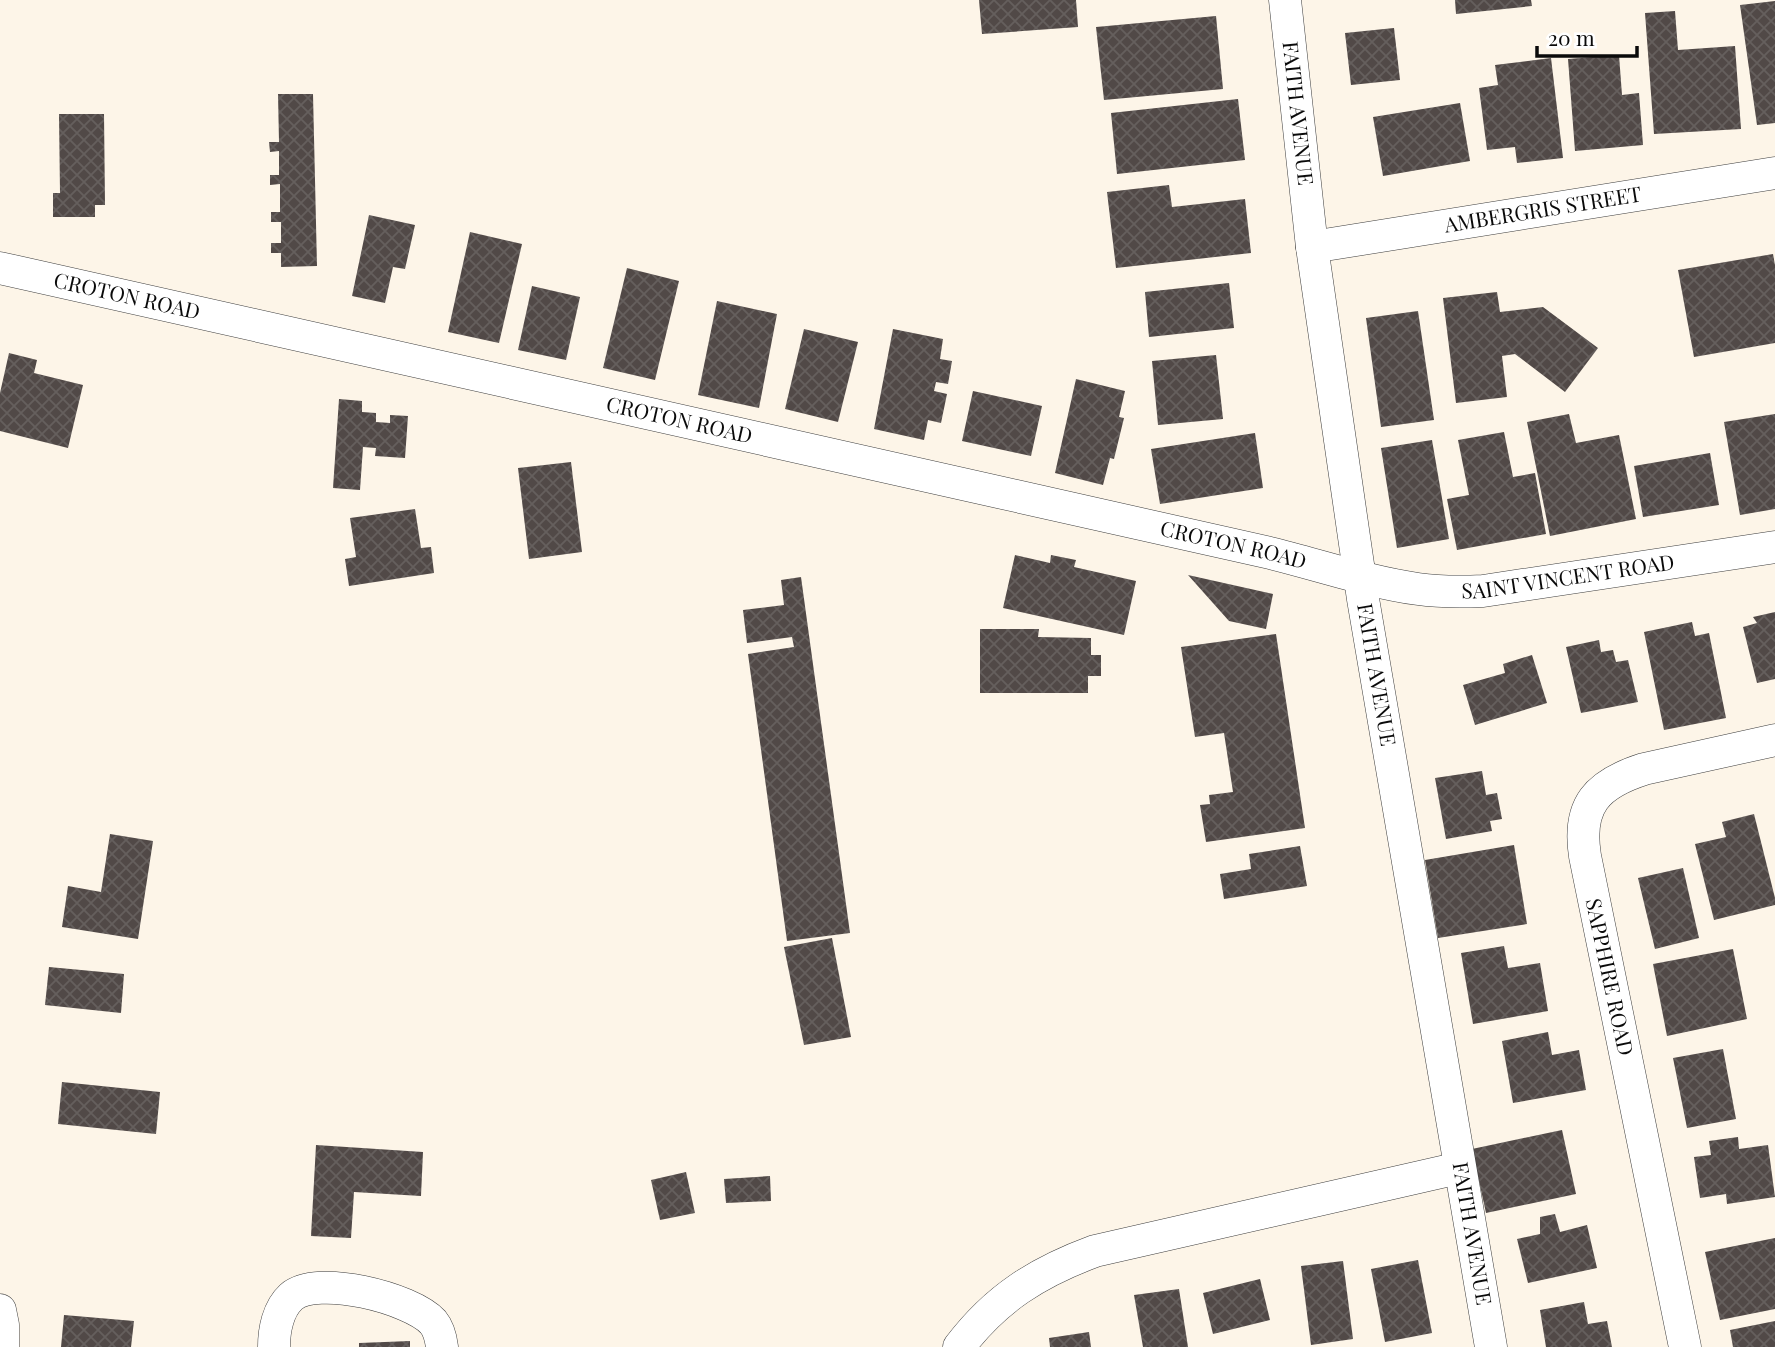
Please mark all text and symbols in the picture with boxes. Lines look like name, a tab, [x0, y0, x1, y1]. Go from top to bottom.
scale bar	[1537, 14, 1637, 58]
text: 20 m	[1548, 23, 1595, 51]
street label: FAITH AVENUE	[1278, 40, 1321, 186]
street label: AMBERGRIS STREET	[1441, 179, 1643, 238]
street label: CROTON ROAD	[52, 265, 203, 324]
street label: CROTON ROAD	[604, 388, 755, 448]
street label: CROTON ROAD	[1158, 513, 1310, 574]
street label: SAINT VINCENT ROAD	[1461, 546, 1676, 604]
street label: FAITH AVENUE	[1352, 601, 1404, 748]
street label: SAPPHIRE ROAD	[1581, 895, 1641, 1058]
street label: FAITH AVENUE	[1448, 1160, 1500, 1307]

